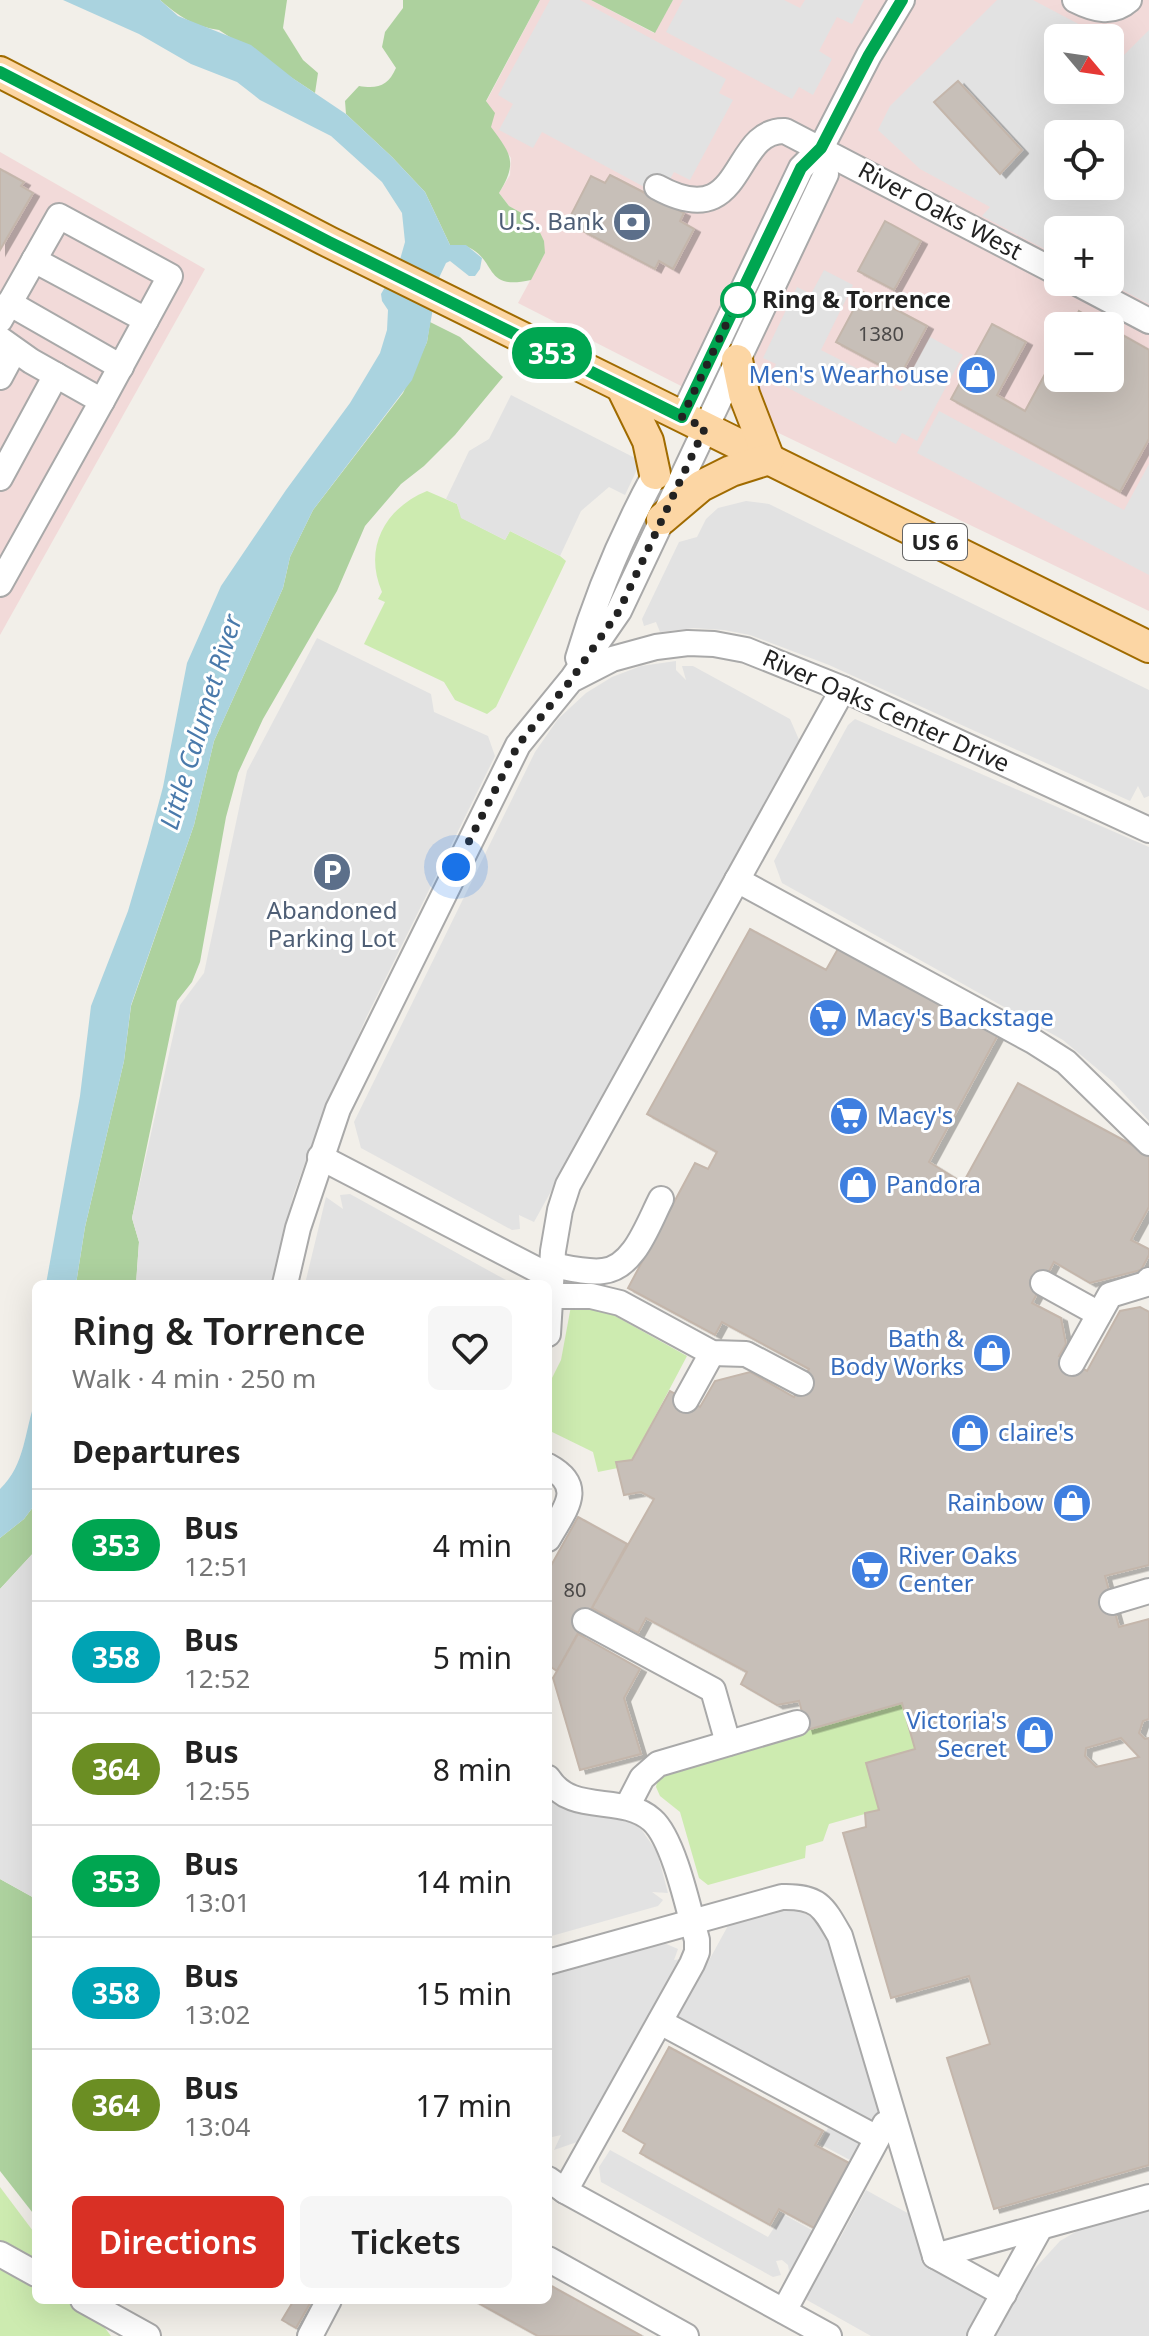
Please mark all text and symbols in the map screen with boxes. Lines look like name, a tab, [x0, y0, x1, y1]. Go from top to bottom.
north arrow	[1044, 24, 1124, 104]
map controls	[1044, 24, 1124, 392]
button: locate	[1044, 120, 1124, 200]
street label: River Oaks West	[853, 153, 1029, 267]
bank icon: U.S. Bank	[611, 201, 653, 243]
place label: U.S. Bank	[498, 204, 604, 237]
button: +	[1044, 216, 1124, 296]
place label: Ring & Torrence	[762, 282, 951, 315]
marker: Ring & Torrence	[721, 283, 755, 317]
button: −	[1044, 312, 1124, 392]
house number: 1380	[858, 320, 904, 347]
line badge: 353	[506, 327, 598, 379]
text: 353	[528, 334, 576, 372]
shop icon: Men's Wearhouse	[956, 354, 998, 396]
place label: Men's Wearhouse	[749, 357, 949, 390]
road number: US 6	[903, 524, 967, 560]
water label: Little Calumet River	[150, 608, 250, 834]
street label: River Oaks Center Drive	[758, 640, 1015, 779]
your location	[436, 847, 476, 887]
parking icon: Abandoned Parking Lot	[311, 851, 353, 893]
place label: Abandoned Parking Lot	[267, 893, 397, 954]
supermarket icon: Macy's Backstage	[807, 997, 849, 1039]
place label: Macy's Backstage	[856, 1000, 1054, 1033]
supermarket icon: Macy's	[828, 1095, 870, 1137]
place label: Macy's	[877, 1098, 953, 1131]
shop icon: Pandora	[837, 1164, 879, 1206]
place label: Pandora	[886, 1167, 981, 1200]
text: Ring & Torrence	[72, 1304, 366, 1356]
button: heart	[428, 1306, 512, 1390]
place label: Bath & Body Works	[830, 1321, 964, 1382]
shop icon: Bath & Body Works	[971, 1332, 1013, 1374]
text: Walk · 4 min · 250 m	[72, 1360, 316, 1396]
shop icon: claire's	[949, 1412, 991, 1454]
place label: claire's	[998, 1415, 1074, 1448]
text: Departures	[72, 1431, 241, 1472]
shop icon: Rainbow	[1051, 1482, 1093, 1524]
place label: Rainbow	[947, 1485, 1044, 1518]
text: Bus	[184, 1507, 239, 1548]
text: 4 min	[433, 1525, 512, 1566]
text: 353	[92, 1526, 140, 1564]
place label: River Oaks Center	[898, 1538, 1018, 1599]
text: 12:51	[184, 1548, 250, 1584]
supermarket icon: River Oaks Center	[849, 1549, 891, 1591]
house number: 80	[564, 1576, 586, 1603]
text: Bus	[184, 1619, 239, 1660]
text: 5 min	[433, 1637, 512, 1678]
text: 358	[92, 1638, 140, 1676]
text: 12:52	[184, 1660, 250, 1696]
place label: Victoria's Secret	[906, 1703, 1007, 1764]
shop icon: Victoria's Secret	[1014, 1714, 1056, 1756]
text: Bus	[184, 1731, 239, 1772]
text: 8 min	[433, 1749, 512, 1790]
text: 364	[92, 1750, 140, 1788]
text: 12:55	[184, 1772, 250, 1808]
text: Bus	[184, 1843, 239, 1884]
text: 14 min	[416, 1861, 512, 1902]
text: 353	[92, 1862, 140, 1900]
text: 13:01	[184, 1884, 250, 1920]
text: Bus	[184, 1955, 239, 1996]
text: 15 min	[416, 1973, 512, 2014]
text: 358	[92, 1974, 140, 2012]
text: 13:02	[184, 1996, 250, 2032]
text: Bus	[184, 2067, 239, 2108]
text: 17 min	[416, 2085, 512, 2126]
text: 364	[92, 2086, 140, 2124]
text: 13:04	[184, 2108, 250, 2144]
button: Directions	[72, 2196, 284, 2288]
button: Tickets	[300, 2196, 512, 2288]

